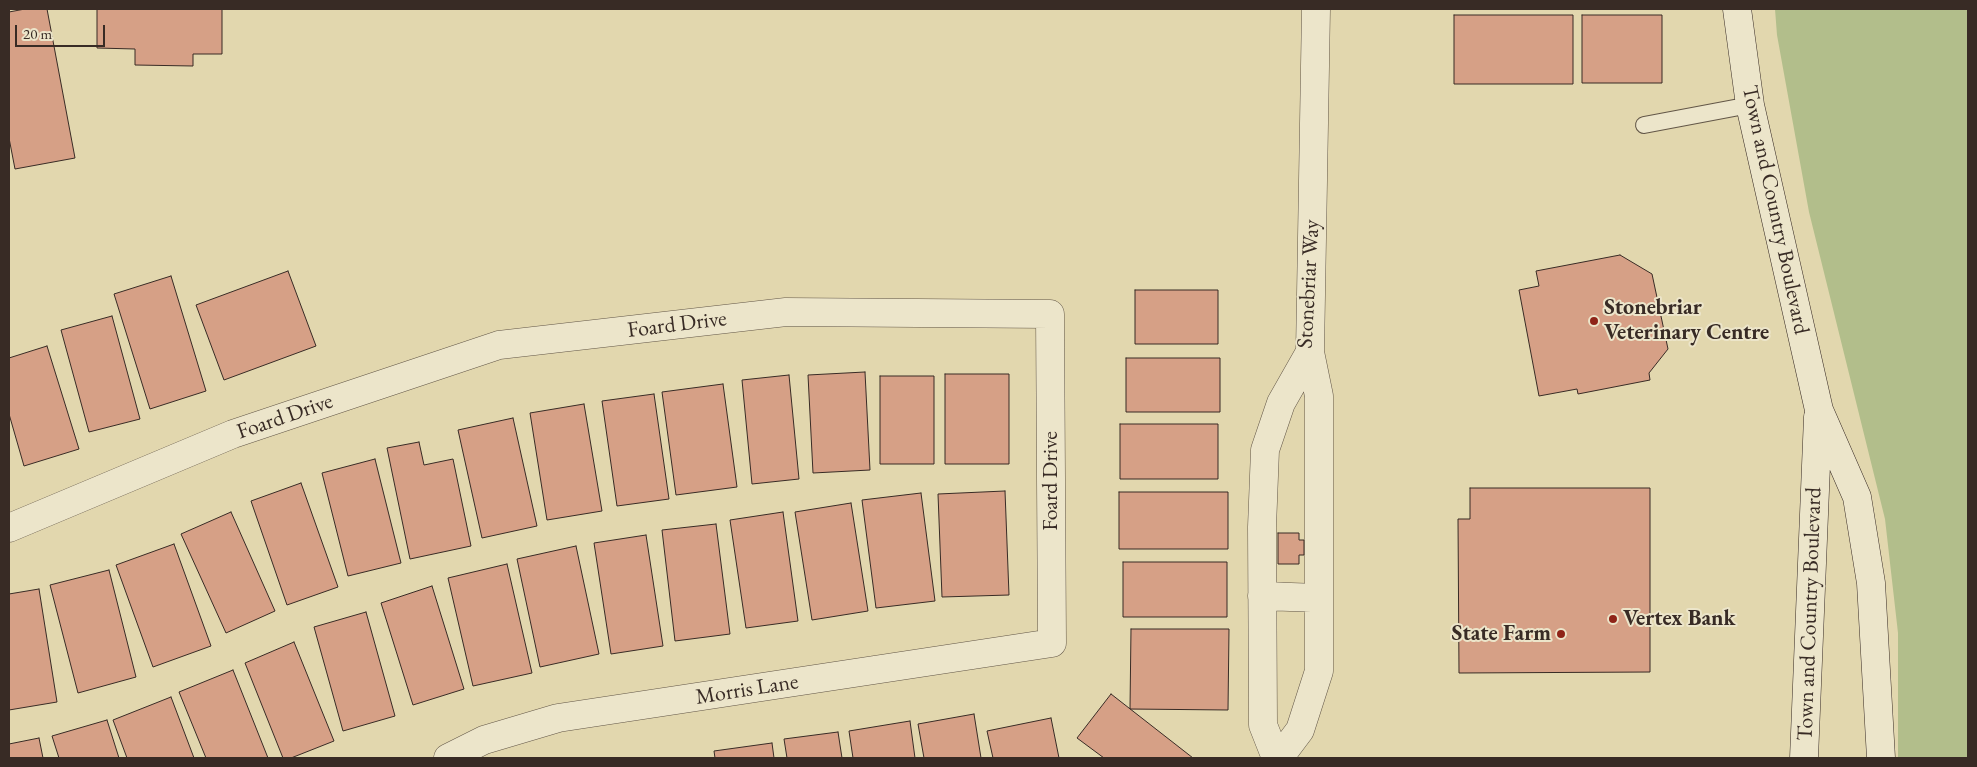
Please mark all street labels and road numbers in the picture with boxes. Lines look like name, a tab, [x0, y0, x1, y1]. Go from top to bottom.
street label: Town and Country Boulevard	[1736, 83, 1814, 337]
street label: Stonebriar Way	[1292, 219, 1326, 349]
street label: Foard Drive	[626, 306, 728, 344]
street label: Foard Drive	[234, 388, 336, 446]
street label: Foard Drive	[1038, 431, 1064, 531]
street label: Town and Country Boulevard	[1792, 487, 1828, 741]
street label: Morris Lane	[694, 669, 800, 711]

